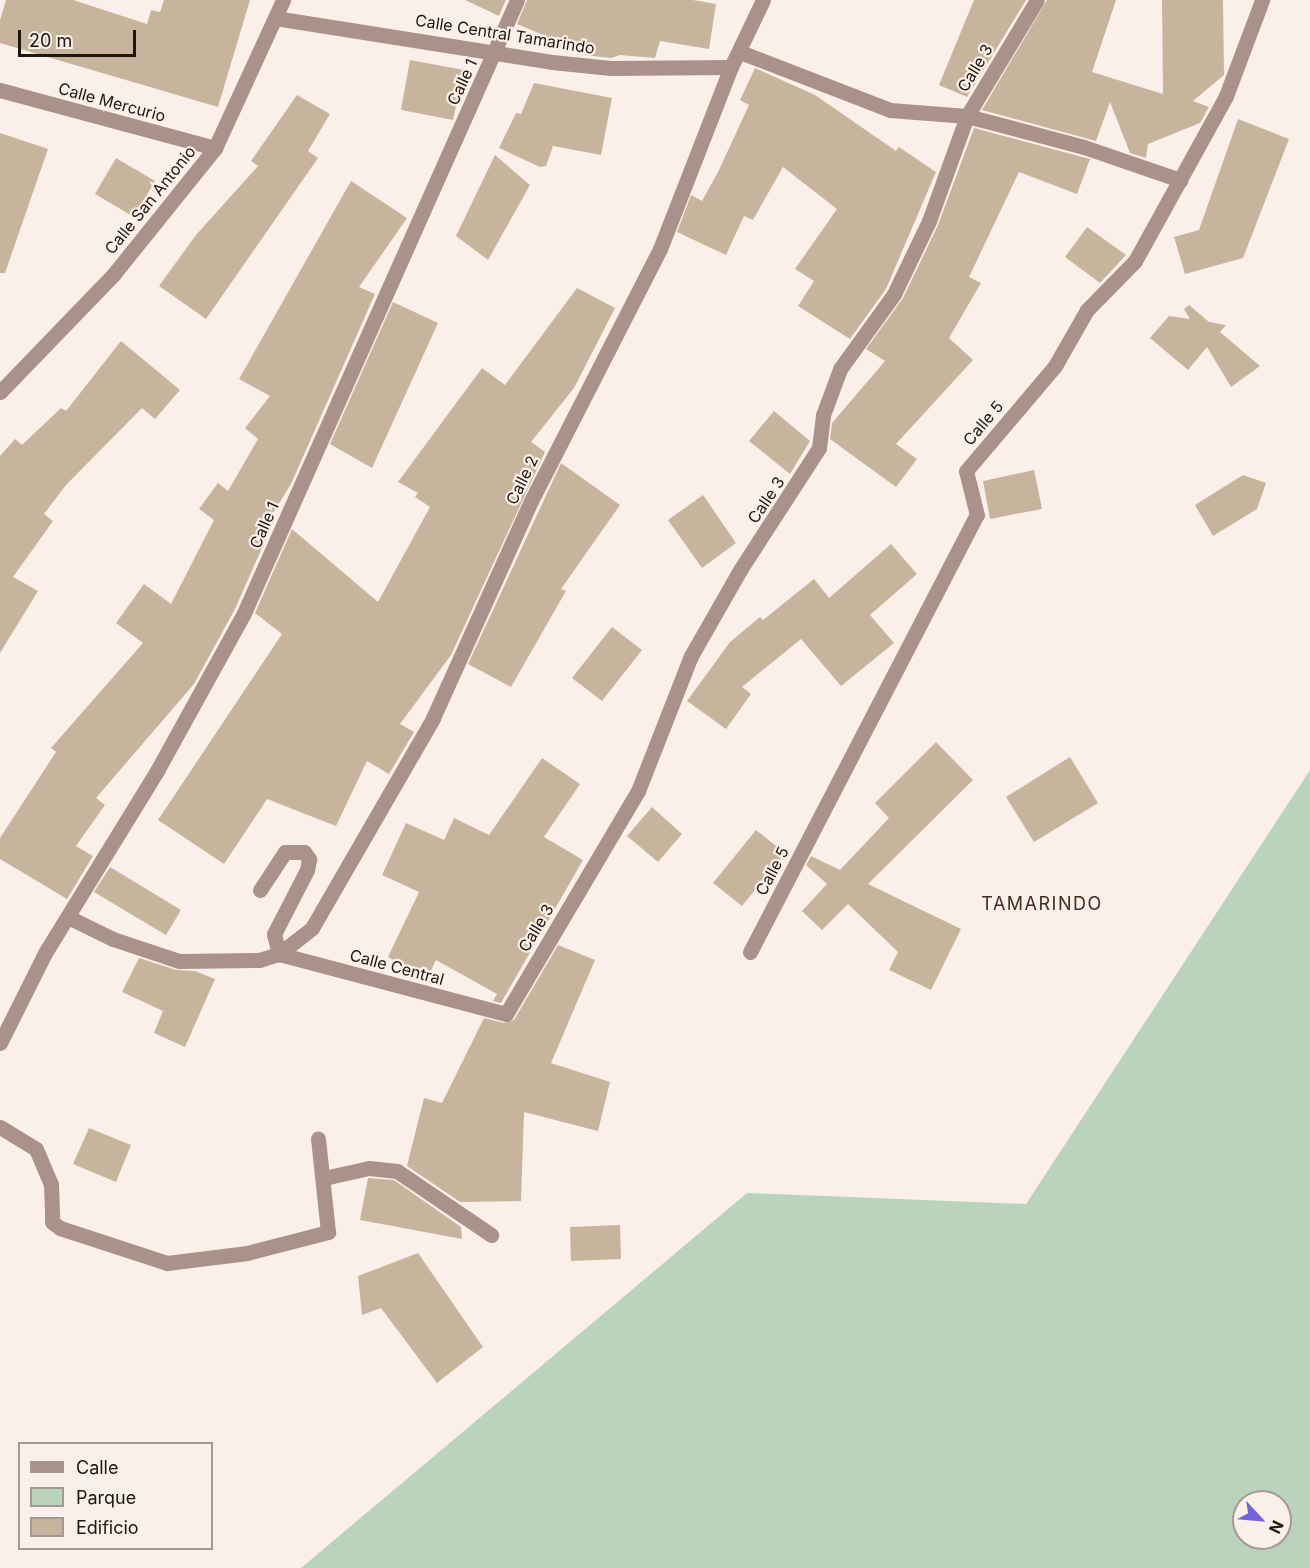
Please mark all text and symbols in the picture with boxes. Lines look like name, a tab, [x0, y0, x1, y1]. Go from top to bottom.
street label: Calle Central Tamarindo	[414, 10, 596, 58]
scale bar	[21, 18, 140, 56]
text: 20 m	[29, 30, 72, 51]
street label: Calle 3	[953, 41, 997, 95]
street label: Calle 1	[443, 56, 481, 108]
street label: Calle Mercurio	[56, 78, 168, 126]
street label: Calle San Antonio	[101, 142, 199, 258]
street label: Calle 5	[959, 397, 1007, 449]
street label: Calle 2	[502, 452, 542, 508]
street label: Calle 3	[743, 473, 789, 527]
street label: Calle 1	[245, 499, 283, 551]
street label: Calle 5	[751, 844, 793, 898]
district label: TAMARINDO	[981, 893, 1103, 915]
street label: Calle 3	[514, 901, 558, 955]
street label: Calle Central	[348, 945, 446, 989]
legend	[18, 1442, 213, 1550]
text: Calle	[76, 1457, 118, 1478]
text: Parque	[76, 1487, 136, 1508]
north arrow	[1232, 1490, 1292, 1550]
text: Edificio	[76, 1517, 139, 1538]
text: N	[1265, 1517, 1288, 1537]

